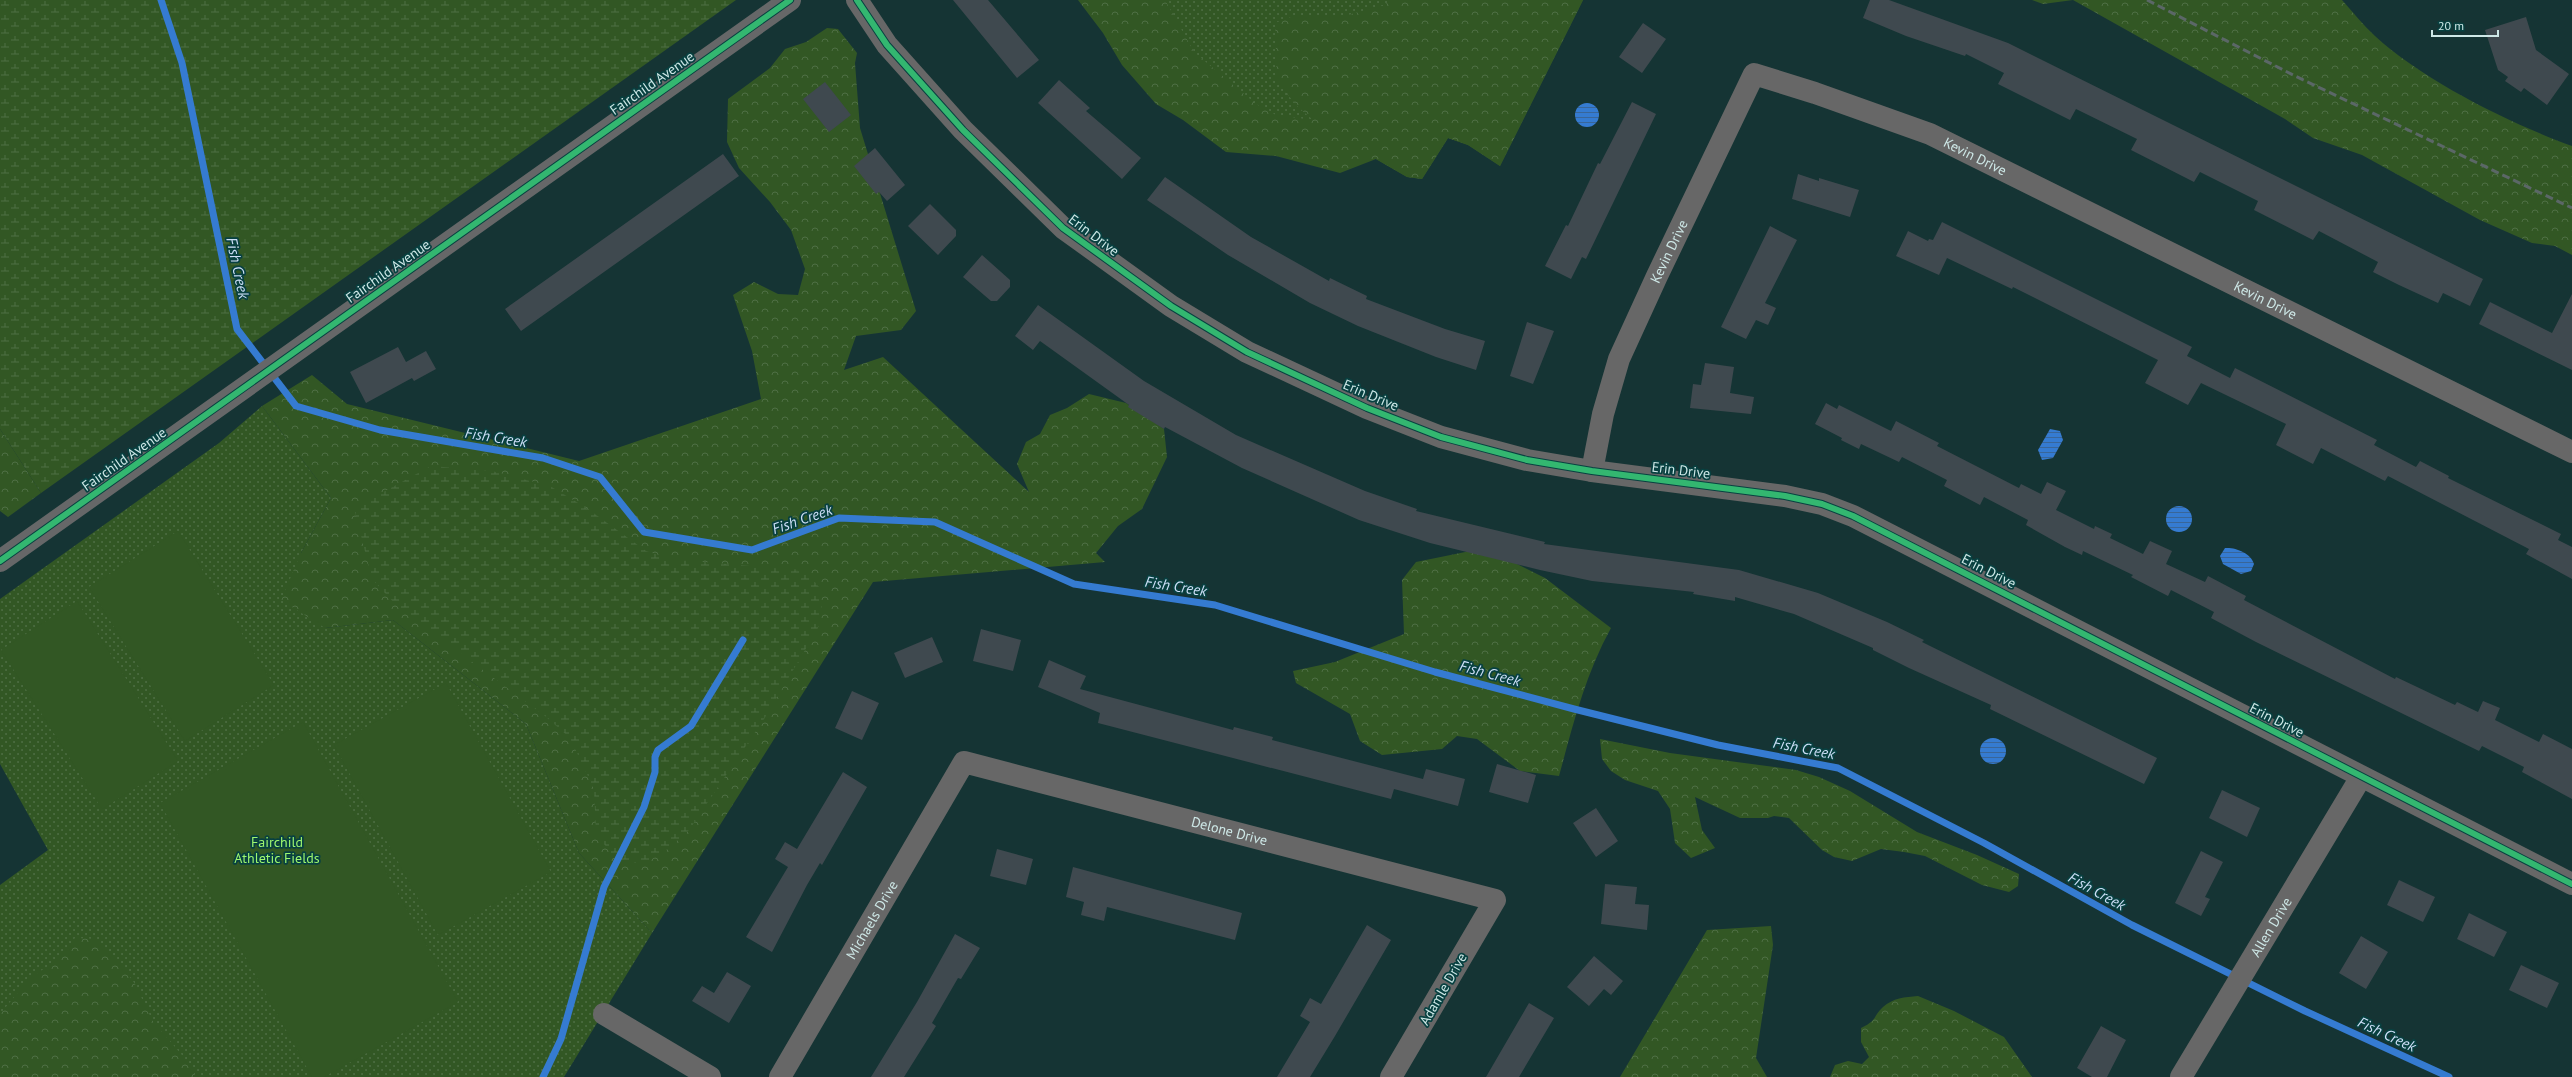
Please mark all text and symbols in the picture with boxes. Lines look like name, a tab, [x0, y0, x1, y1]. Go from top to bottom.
scale bar	[2432, 12, 2498, 38]
text: 20 m	[2438, 18, 2464, 33]
street label: Fairchild Avenue	[606, 47, 698, 119]
street label: Kevin Drive	[1941, 133, 2010, 180]
street label: Erin Drive	[1065, 210, 1123, 260]
street label: Kevin Drive	[1646, 217, 1692, 286]
street label: Fairchild Avenue	[342, 235, 434, 307]
water label: Fish Creek	[222, 236, 254, 302]
street label: Kevin Drive	[2231, 277, 2300, 323]
street label: Erin Drive	[1340, 375, 1402, 415]
street label: Fairchild Avenue	[78, 423, 170, 495]
water label: Fish Creek	[464, 423, 530, 451]
street label: Erin Drive	[1651, 457, 1711, 483]
water label: Fish Creek	[769, 499, 836, 538]
street label: Erin Drive	[1959, 550, 2019, 592]
water label: Fish Creek	[1144, 572, 1210, 600]
water label: Fish Creek	[1457, 656, 1524, 691]
street label: Erin Drive	[2247, 699, 2307, 741]
water label: Fish Creek	[1772, 733, 1838, 764]
street label: Delone Drive	[1189, 812, 1269, 849]
park label: Fairchild Athletic Fields	[234, 833, 320, 867]
water label: Fish Creek	[2065, 868, 2130, 915]
street label: Michaels Drive	[842, 877, 902, 962]
street label: Allen Drive	[2246, 894, 2296, 960]
street label: Adamle Drive	[1415, 950, 1471, 1028]
water label: Fish Creek	[2355, 1012, 2420, 1056]

